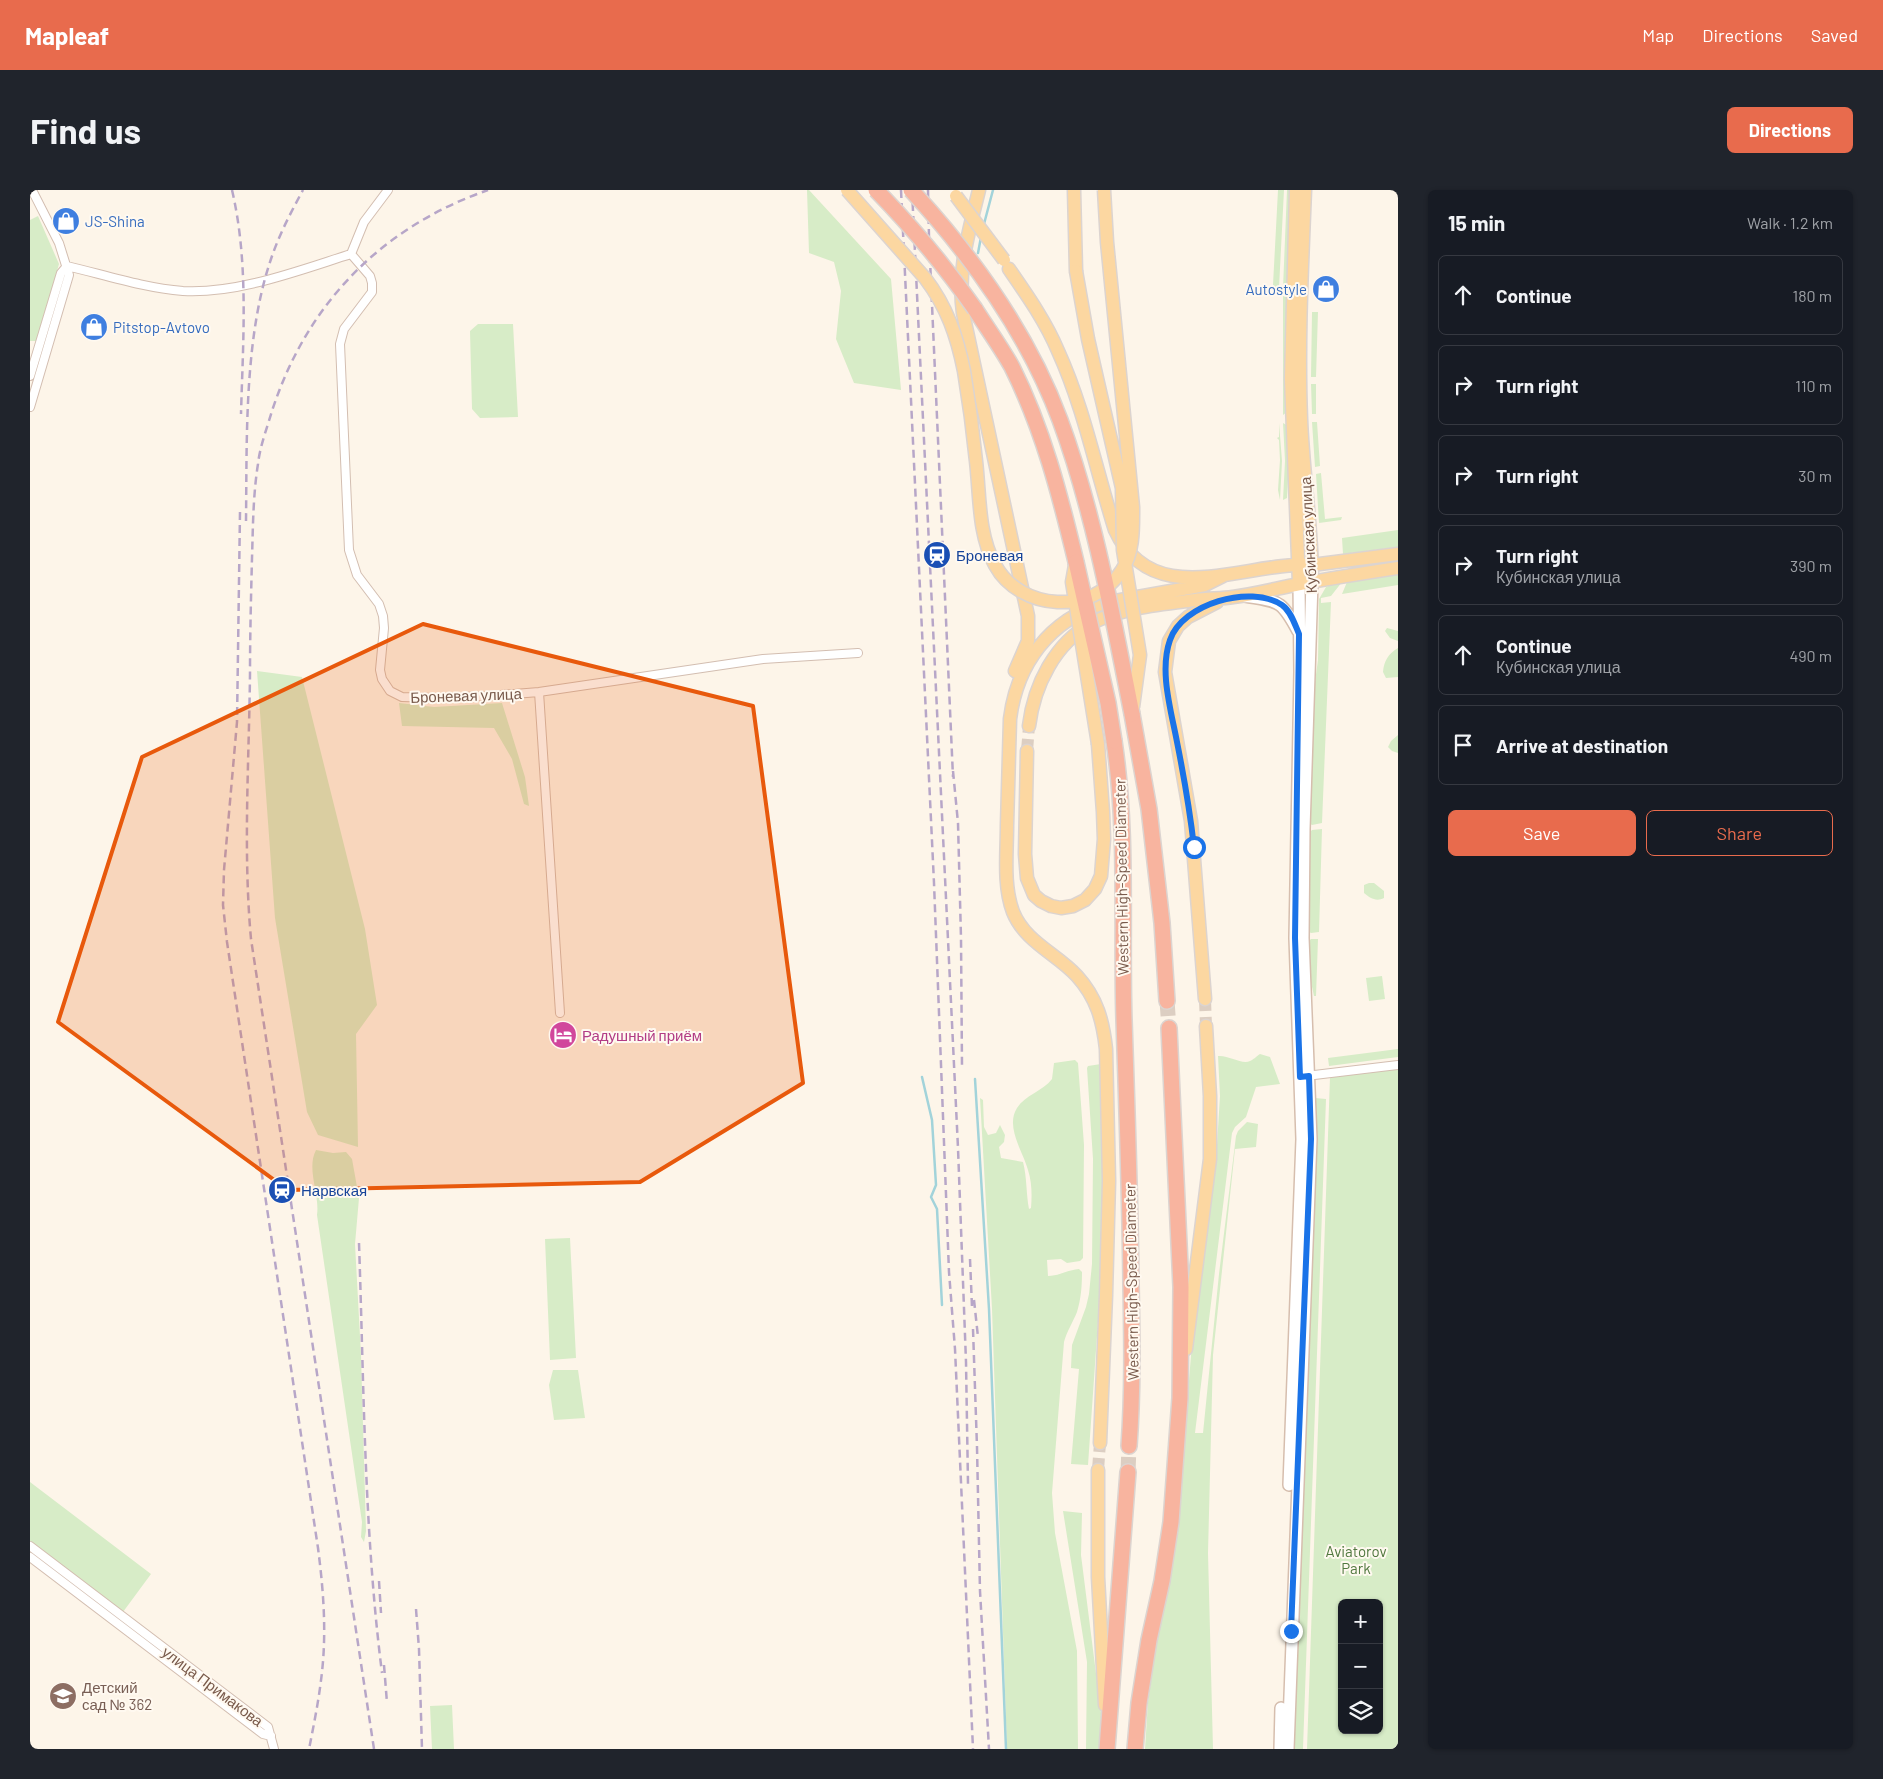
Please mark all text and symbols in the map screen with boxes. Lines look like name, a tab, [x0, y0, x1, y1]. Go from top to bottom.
text: Mapleaf	[25, 21, 109, 50]
text: Map	[1642, 24, 1674, 46]
text: Directions	[1702, 24, 1783, 46]
text: Saved	[1811, 24, 1858, 46]
button: Directions	[1727, 107, 1853, 153]
text: Find us	[30, 109, 141, 151]
shop icon: JS-Shina	[51, 206, 81, 236]
text: 15 min	[1448, 210, 1505, 235]
place label: JS-Shina	[85, 212, 145, 230]
text: Walk · 1.2 km	[1747, 213, 1833, 232]
shop icon: Autostyle	[1311, 274, 1341, 304]
place label: Autostyle	[1245, 280, 1307, 298]
icon: ahead	[1449, 281, 1477, 309]
text: Continue	[1496, 284, 1572, 307]
text: 180 m	[1793, 286, 1832, 305]
shop icon: Pitstop-Avtovo	[79, 312, 109, 342]
place label: Pitstop-Avtovo	[113, 318, 210, 336]
icon: right	[1449, 371, 1477, 399]
text: Turn right	[1496, 374, 1578, 397]
text: 110 m	[1795, 376, 1832, 395]
icon: right	[1449, 461, 1477, 489]
text: Turn right	[1496, 464, 1578, 487]
text: 30 m	[1798, 466, 1832, 485]
street label: Кубинская улица	[1296, 476, 1320, 594]
station icon: Броневая	[922, 540, 952, 570]
text: Turn right	[1496, 544, 1578, 567]
place label: Броневая	[956, 546, 1023, 564]
icon: right	[1449, 551, 1477, 579]
text: 390 m	[1790, 556, 1832, 575]
text: Кубинская улица	[1496, 567, 1621, 586]
text: Continue	[1496, 634, 1572, 657]
icon: ahead	[1449, 641, 1477, 669]
text: 490 m	[1789, 646, 1832, 665]
text: Кубинская улица	[1496, 657, 1621, 676]
street label: Броневая улица	[410, 684, 523, 706]
icon: arrive	[1449, 731, 1477, 759]
text: Arrive at destination	[1496, 734, 1668, 757]
street label: Western High-Speed Diameter	[1110, 778, 1132, 975]
button: Save	[1448, 810, 1636, 856]
button: Share	[1646, 810, 1833, 856]
route start	[1183, 836, 1206, 859]
hotel icon: Радушный приём	[548, 1020, 578, 1050]
place label: Радушный приём	[582, 1026, 702, 1044]
station icon: Нарвская	[267, 1175, 297, 1205]
place label: Нарвская	[301, 1181, 367, 1199]
street label: Western High-Speed Diameter	[1120, 1183, 1142, 1380]
park label: Aviatorov Park	[1325, 1542, 1387, 1577]
map controls	[1338, 1599, 1383, 1734]
button: +	[1338, 1599, 1383, 1644]
route end	[1280, 1620, 1303, 1643]
street label: улица Примакова	[159, 1642, 268, 1730]
button: −	[1338, 1644, 1383, 1689]
place label: Детский сад № 362	[82, 1678, 152, 1713]
school or university icon: Детский сад № 362	[48, 1681, 78, 1711]
button: layers	[1338, 1689, 1383, 1734]

